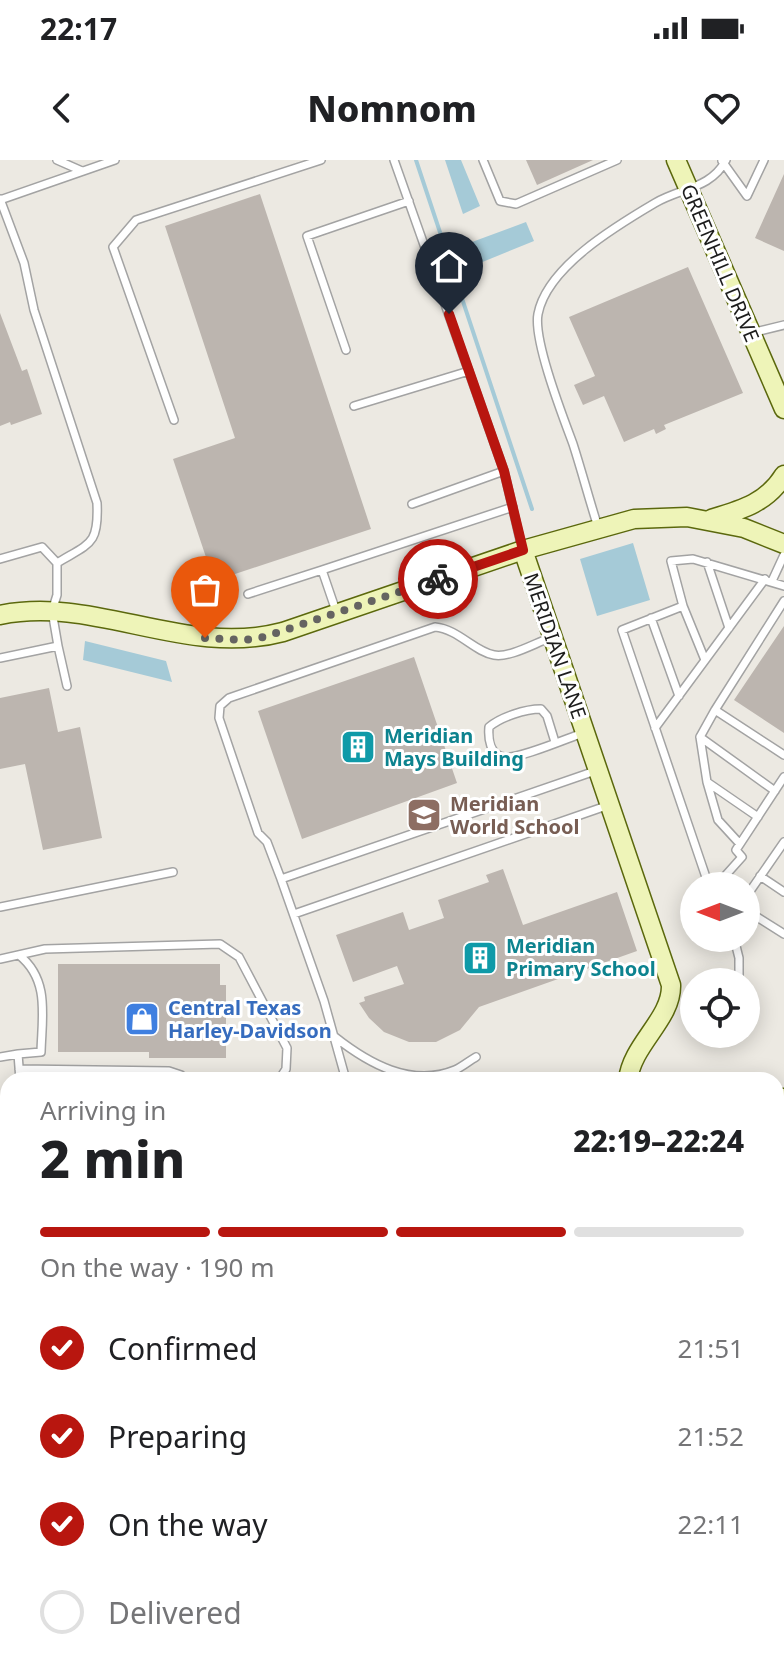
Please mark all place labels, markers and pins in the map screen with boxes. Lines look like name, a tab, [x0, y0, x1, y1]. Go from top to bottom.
pin	[415, 232, 483, 314]
pin	[171, 556, 239, 638]
place label: Meridian Mays Building	[384, 722, 524, 772]
building icon: Meridian Mays Building	[339, 728, 377, 766]
place label: Meridian World School	[450, 790, 579, 840]
school or university icon: Meridian World School	[405, 796, 443, 834]
place label: Meridian Primary School	[506, 932, 656, 982]
building icon: Meridian Primary School	[461, 939, 499, 977]
place label: Central Texas Harley-Davidson	[168, 994, 332, 1044]
shop icon: Central Texas Harley-Davidson	[123, 1000, 161, 1038]

